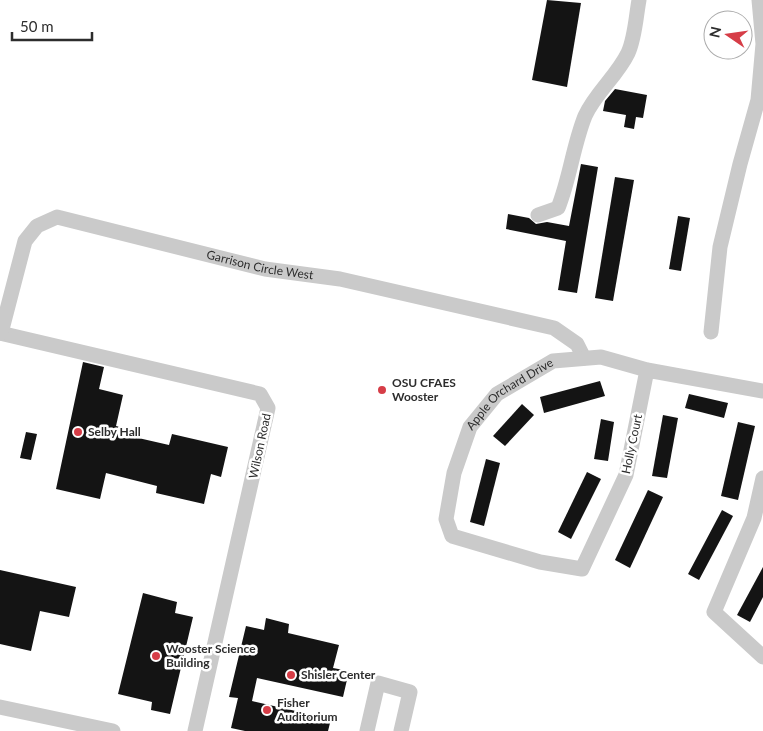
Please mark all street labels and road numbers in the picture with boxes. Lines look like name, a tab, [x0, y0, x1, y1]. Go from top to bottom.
street label: Garrison Circle West	[205, 247, 315, 282]
street label: Apple Orchard Drive	[463, 355, 556, 433]
street label: Wilson Road	[245, 412, 274, 480]
street label: Holly Court	[618, 412, 645, 475]

